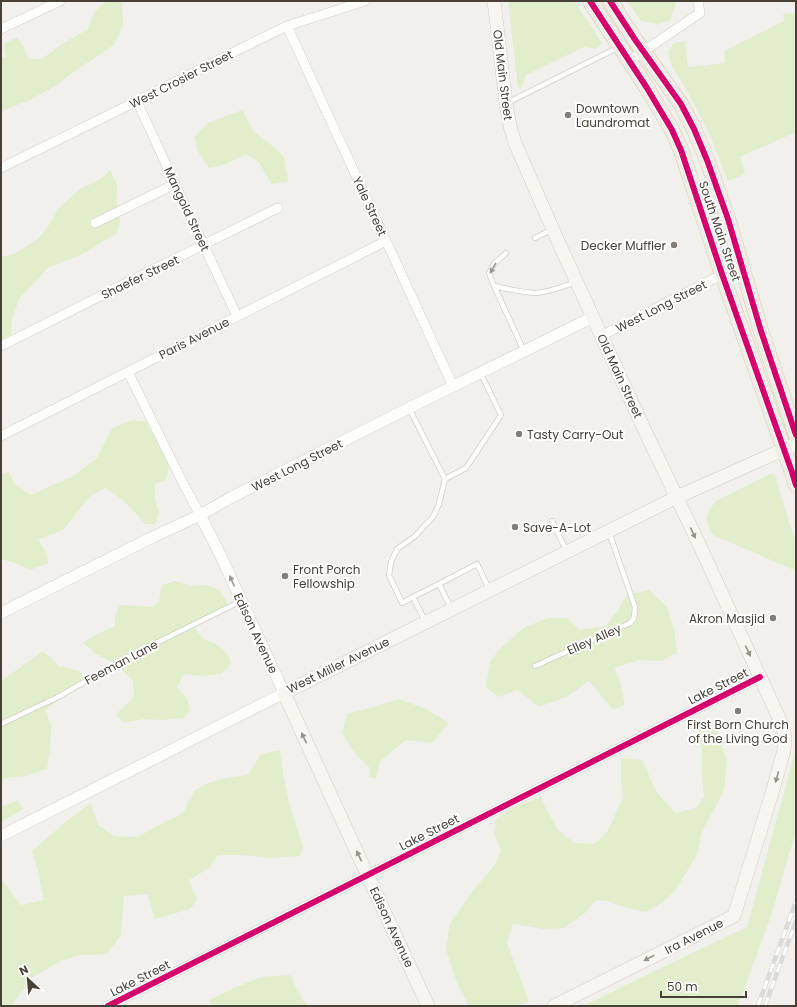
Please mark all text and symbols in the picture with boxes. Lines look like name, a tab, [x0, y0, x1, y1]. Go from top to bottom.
street label: Old Main Street	[489, 29, 517, 121]
street label: West Crosier Street	[126, 46, 236, 112]
place label: Downtown Laundromat	[576, 100, 650, 131]
marker: Downtown Laundromat	[563, 110, 573, 120]
street label: Mangold Street	[160, 164, 214, 254]
street label: Yale Street	[349, 173, 391, 239]
street label: South Main Street	[695, 179, 745, 283]
place label: Decker Muffler	[581, 237, 667, 254]
marker: Decker Muffler	[669, 240, 679, 250]
street label: Shaefer Street	[98, 251, 182, 303]
one-way arrow	[489, 262, 496, 274]
street label: West Long Street	[613, 276, 709, 336]
street label: Paris Avenue	[156, 313, 232, 363]
street label: Old Main Street	[593, 331, 647, 421]
place label: Tasty Carry-Out	[527, 426, 623, 443]
marker: Tasty Carry-Out	[514, 429, 524, 439]
street label: West Long Street	[249, 435, 345, 495]
place label: Save-A-Lot	[523, 519, 591, 536]
marker: Save-A-Lot	[510, 522, 520, 532]
one-way arrow	[690, 527, 696, 538]
place label: Front Porch Fellowship	[293, 561, 361, 592]
marker: Front Porch Fellowship	[280, 571, 290, 581]
one-way arrow	[229, 575, 235, 587]
street label: Edison Avenue	[230, 590, 282, 676]
place label: Akron Masjid	[689, 610, 765, 627]
marker: Akron Masjid	[768, 613, 778, 623]
street label: Elley Alley	[564, 619, 624, 658]
street label: West Miller Avenue	[284, 633, 392, 697]
street label: Feeman Lane	[81, 636, 161, 688]
one-way arrow	[745, 645, 751, 656]
street label: Lake Street	[685, 664, 751, 708]
marker: First Born Church of the Living God	[733, 706, 743, 716]
place label: First Born Church of the Living God	[687, 716, 789, 747]
one-way arrow	[301, 733, 307, 744]
one-way arrow	[774, 771, 780, 783]
street label: Lake Street	[396, 810, 462, 854]
one-way arrow	[356, 851, 362, 862]
street label: Edison Avenue	[366, 884, 418, 970]
street label: Ira Avenue	[662, 914, 726, 958]
one-way arrow	[644, 955, 655, 961]
street label: Lake Street	[107, 956, 173, 1000]
north arrow	[8, 959, 48, 999]
text: N	[16, 961, 31, 979]
scale bar	[661, 973, 746, 999]
text: 50 m	[667, 978, 698, 995]

